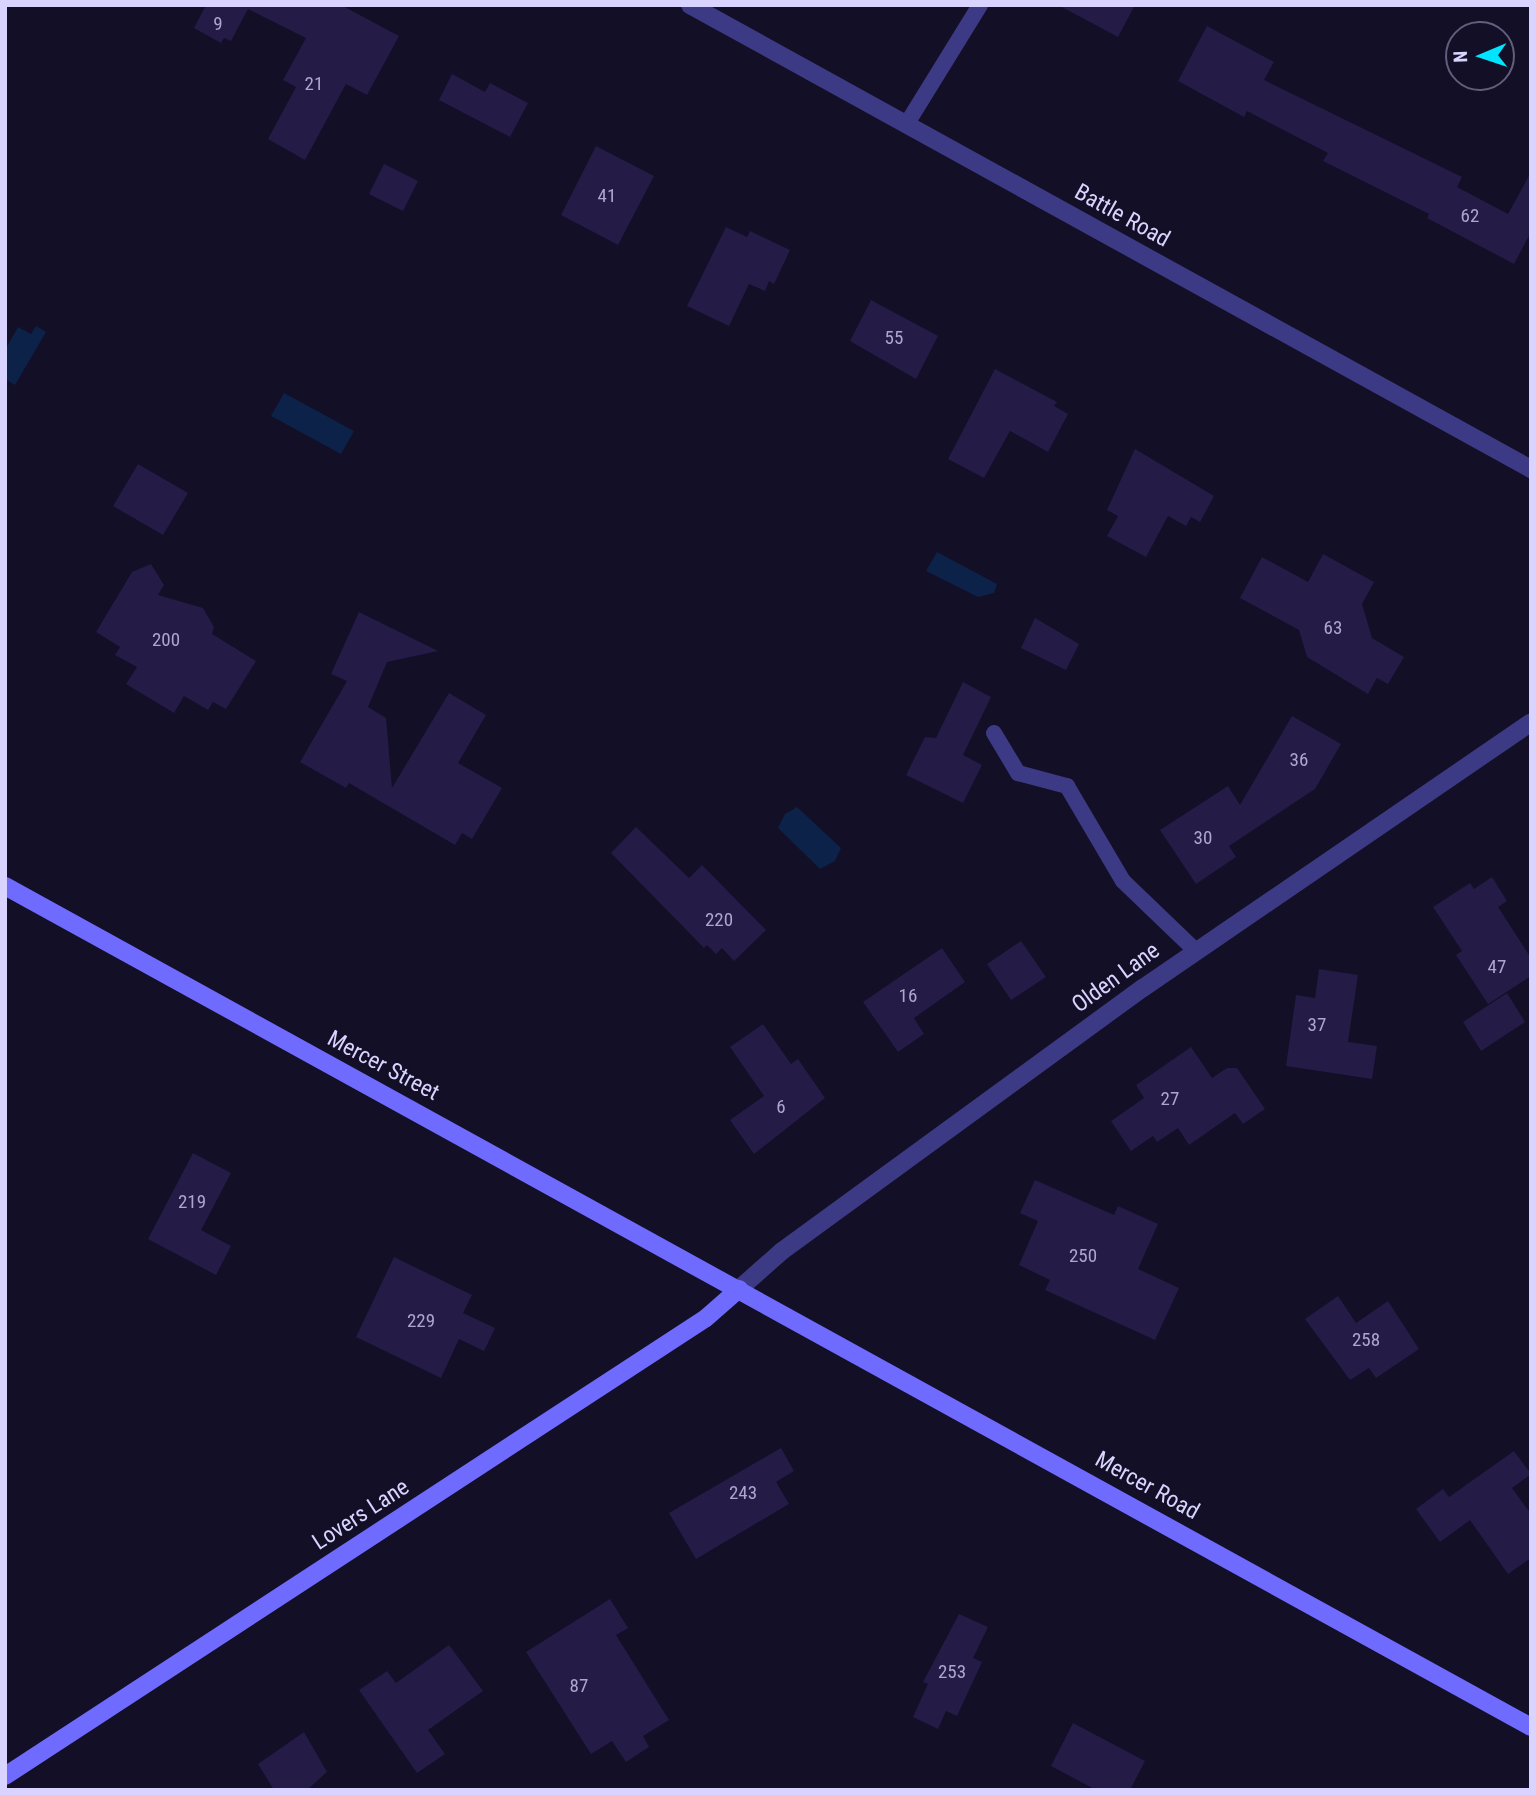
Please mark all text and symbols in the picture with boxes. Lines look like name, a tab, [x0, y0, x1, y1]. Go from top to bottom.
house number: 9	[213, 13, 223, 35]
north arrow	[1445, 21, 1515, 91]
text: N	[1449, 50, 1472, 63]
house number: 21	[305, 73, 323, 95]
street label: Battle Road	[1070, 179, 1174, 253]
house number: 41	[598, 185, 616, 207]
house number: 62	[1461, 205, 1479, 227]
house number: 55	[885, 327, 903, 349]
house number: 63	[1324, 617, 1342, 639]
house number: 200	[152, 629, 180, 651]
house number: 36	[1290, 749, 1308, 771]
house number: 30	[1194, 827, 1212, 849]
house number: 220	[705, 909, 733, 931]
street label: Olden Lane	[1067, 937, 1165, 1019]
house number: 47	[1488, 956, 1506, 978]
house number: 16	[899, 985, 917, 1007]
house number: 37	[1308, 1014, 1326, 1036]
street label: Mercer Street	[322, 1025, 444, 1107]
house number: 27	[1161, 1088, 1179, 1110]
house number: 6	[776, 1096, 786, 1118]
house number: 219	[178, 1191, 206, 1213]
house number: 250	[1069, 1245, 1097, 1267]
house number: 229	[407, 1310, 435, 1332]
house number: 258	[1352, 1329, 1380, 1351]
street label: Mercer Road	[1090, 1446, 1204, 1526]
street label: Lovers Lane	[308, 1474, 414, 1556]
house number: 243	[729, 1482, 757, 1504]
house number: 253	[938, 1661, 966, 1683]
house number: 87	[570, 1675, 588, 1697]

